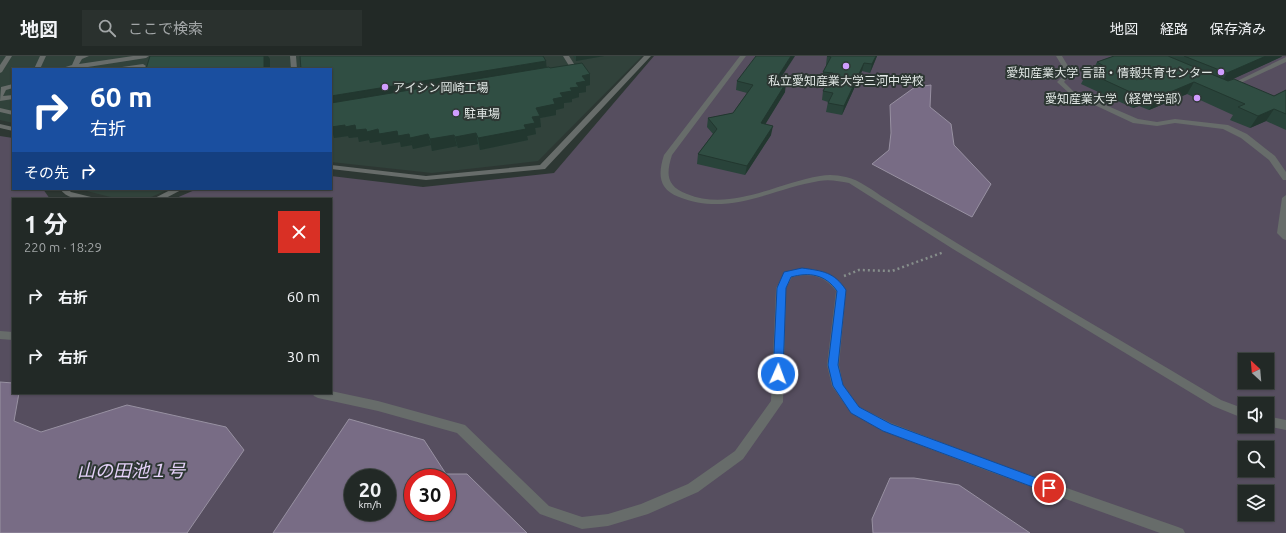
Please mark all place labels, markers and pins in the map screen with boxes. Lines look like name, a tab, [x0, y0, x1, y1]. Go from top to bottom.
marker: 私立愛知産業大学三河中学校	[841, 61, 851, 71]
place label: 愛知産業大学 言語・情報共育センター	[1006, 66, 1213, 79]
marker: 愛知産業大学 言語・情報共育センター	[1216, 67, 1226, 77]
place label: 私立愛知産業大学三河中学校	[768, 74, 924, 87]
place label: アイシン岡崎工場	[393, 81, 488, 94]
marker: アイシン岡崎工場	[380, 82, 390, 92]
place label: 愛知産業大学（経営学部）	[1045, 92, 1189, 105]
marker: 愛知産業大学（経営学部）	[1192, 93, 1202, 103]
place label: 駐車場	[464, 107, 500, 120]
marker: 駐車場	[451, 108, 461, 118]
pin	[1032, 471, 1066, 505]

